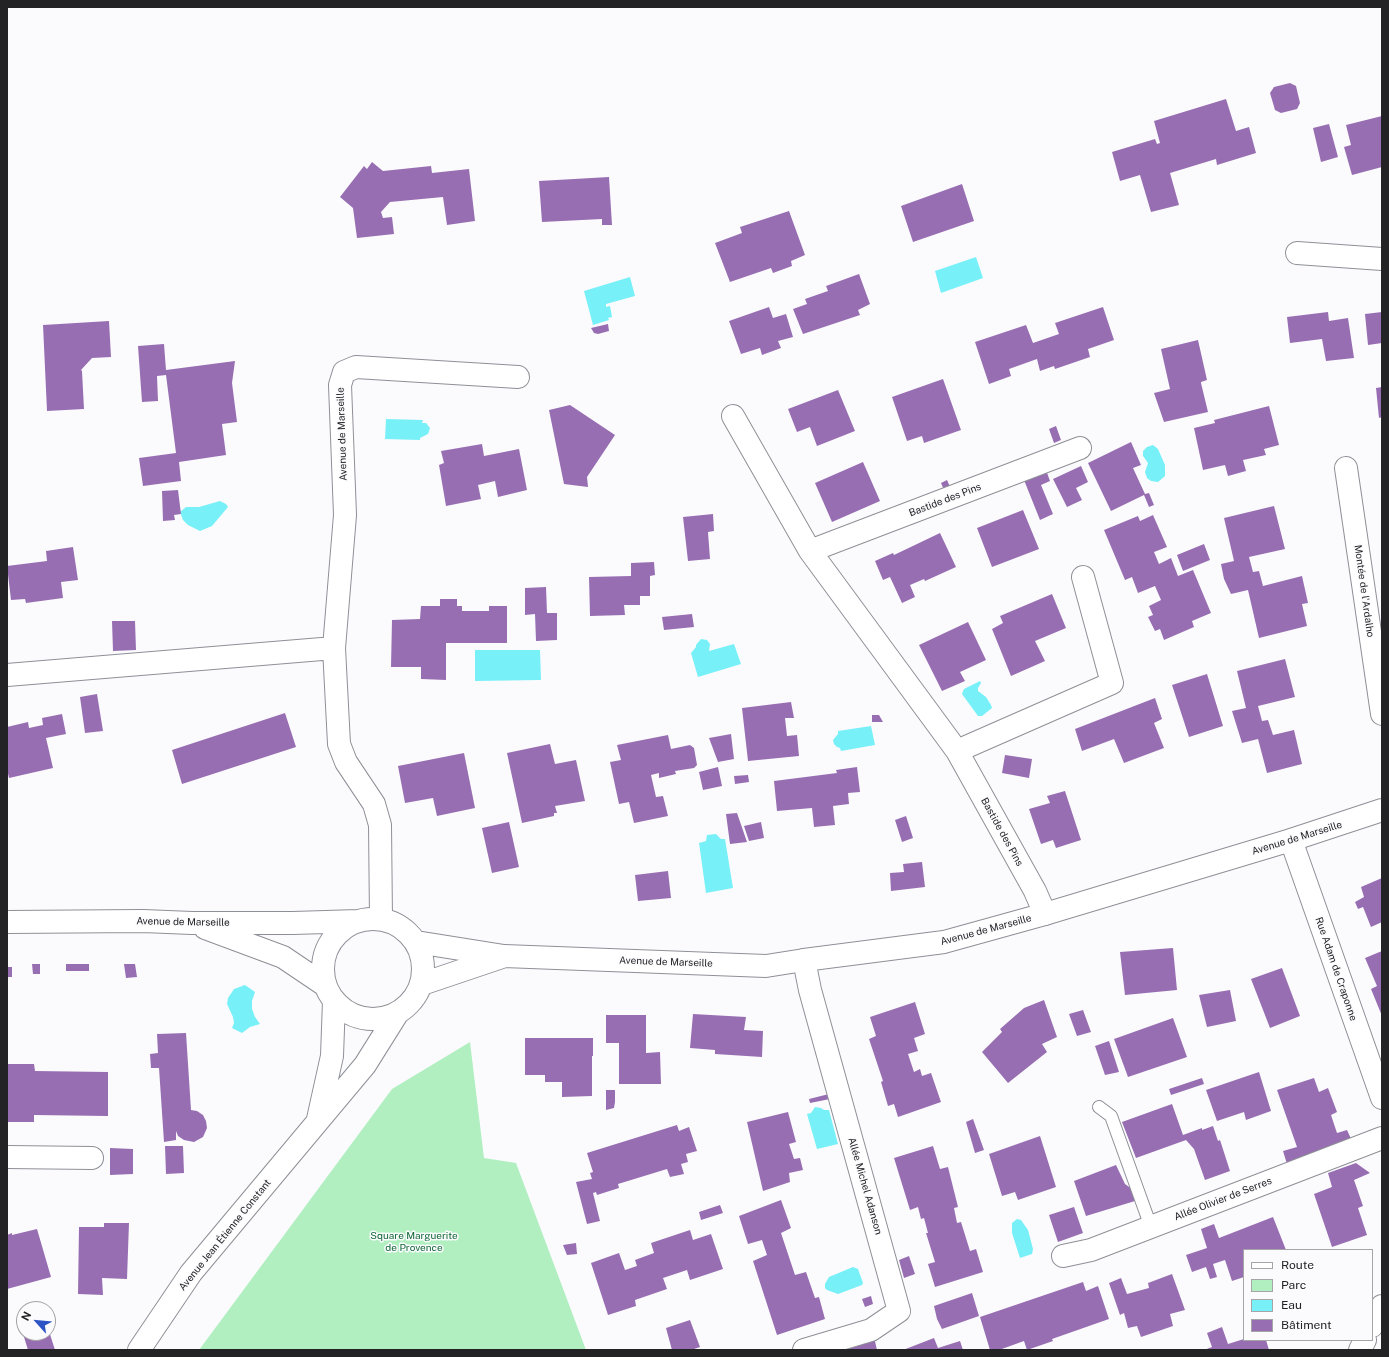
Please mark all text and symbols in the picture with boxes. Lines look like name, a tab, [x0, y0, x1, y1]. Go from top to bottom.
street label: Avenue de Marseille	[334, 387, 350, 481]
street label: Bastide des Pins	[907, 481, 983, 519]
street label: Montée de l'Ardalho	[1352, 544, 1376, 638]
street label: Bastide des Pins	[978, 796, 1026, 868]
street label: Avenue de Marseille	[1250, 819, 1344, 857]
street label: Avenue de Marseille	[939, 912, 1033, 948]
street label: Avenue de Marseille	[136, 915, 230, 929]
street label: Rue Adam de Craponne	[1313, 915, 1359, 1023]
street label: Avenue de Marseille	[619, 954, 713, 970]
street label: Allée Michel Adanson	[845, 1136, 885, 1236]
street label: Allée Olivier de Serres	[1172, 1175, 1274, 1223]
street label: Avenue Jean Étienne Constant	[176, 1177, 274, 1293]
park label: Square Marguerite de Provence	[370, 1230, 458, 1254]
legend	[1243, 1249, 1373, 1341]
text: Route	[1281, 1258, 1314, 1272]
text: Parc	[1281, 1278, 1306, 1292]
text: Eau	[1281, 1298, 1302, 1312]
north arrow	[16, 1301, 56, 1341]
text: N	[19, 1309, 33, 1323]
text: Bâtiment	[1281, 1318, 1332, 1332]

